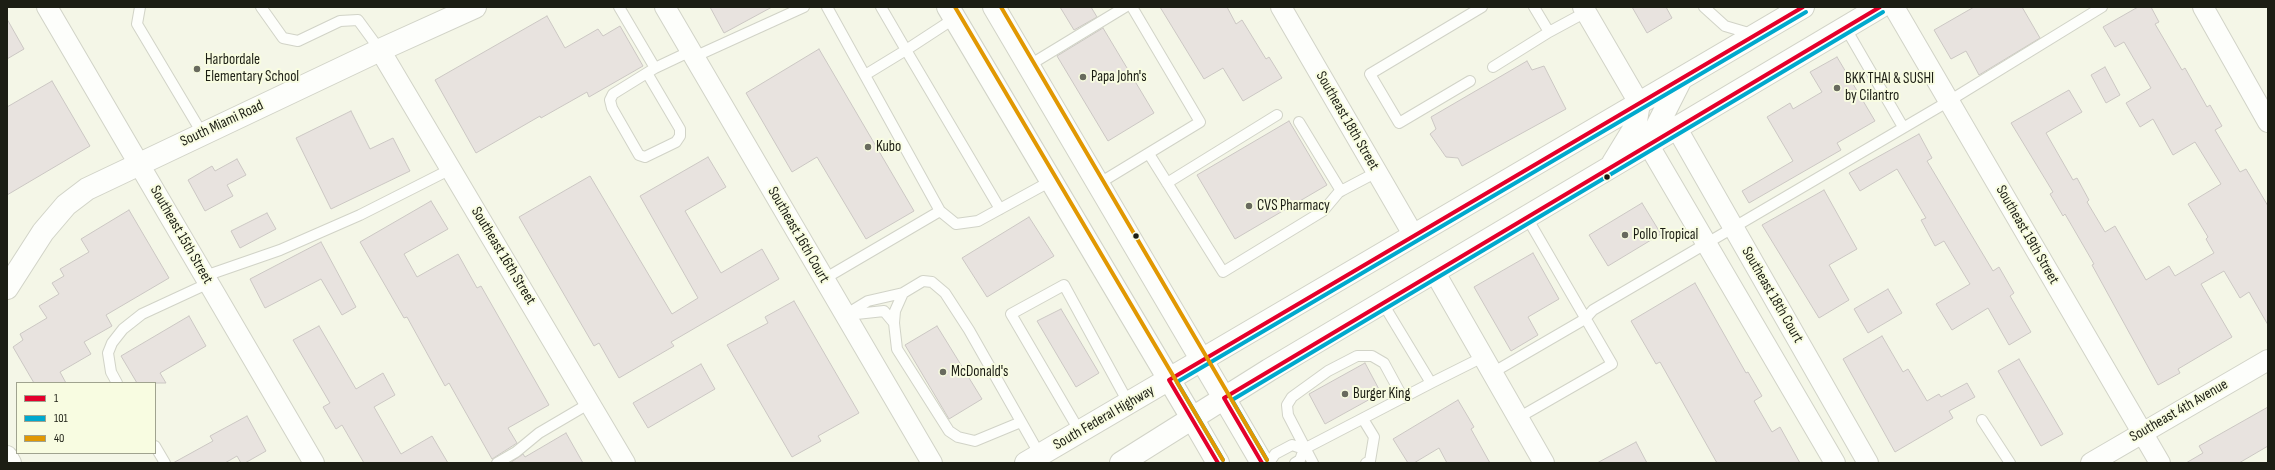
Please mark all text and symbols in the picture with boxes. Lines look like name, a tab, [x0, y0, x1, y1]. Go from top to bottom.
place label: Harbordale Elementary School	[205, 51, 299, 86]
marker: Harbordale Elementary School	[192, 64, 202, 74]
place label: Papa John's	[1091, 68, 1147, 86]
street label: Southeast 18th Street	[1311, 68, 1383, 174]
place label: BKK THAI & SUSHI by Cilantro	[1845, 70, 1934, 105]
marker: Papa John's	[1078, 72, 1088, 82]
marker: BKK THAI & SUSHI by Cilantro	[1832, 83, 1842, 93]
street label: South Miami Road	[178, 97, 266, 151]
place label: Kubo	[876, 138, 901, 156]
marker: Kubo	[863, 142, 873, 152]
unlabelled marker	[1602, 172, 1612, 182]
street label: Southeast 19th Street	[1991, 182, 2063, 288]
street label: Southeast 15th Street	[146, 183, 216, 287]
street label: Southeast 16th Court	[763, 184, 833, 286]
place label: CVS Pharmacy	[1257, 197, 1330, 215]
marker: CVS Pharmacy	[1244, 201, 1254, 211]
street label: Southeast 16th Street	[467, 204, 539, 308]
place label: Pollo Tropical	[1633, 226, 1698, 244]
marker: Pollo Tropical	[1620, 230, 1630, 240]
unlabelled marker	[1131, 231, 1141, 241]
street label: Southeast 18th Court	[1737, 244, 1807, 346]
place label: McDonald's	[951, 363, 1008, 381]
marker: McDonald's	[938, 367, 948, 377]
street label: Southeast 4th Avenue	[2127, 376, 2231, 446]
legend	[16, 382, 156, 454]
street label: South Federal Highway	[1050, 382, 1158, 454]
place label: Burger King	[1353, 385, 1411, 403]
marker: Burger King	[1340, 389, 1350, 399]
text: 1	[54, 391, 58, 406]
text: 101	[54, 411, 68, 426]
text: 40	[54, 431, 64, 446]

